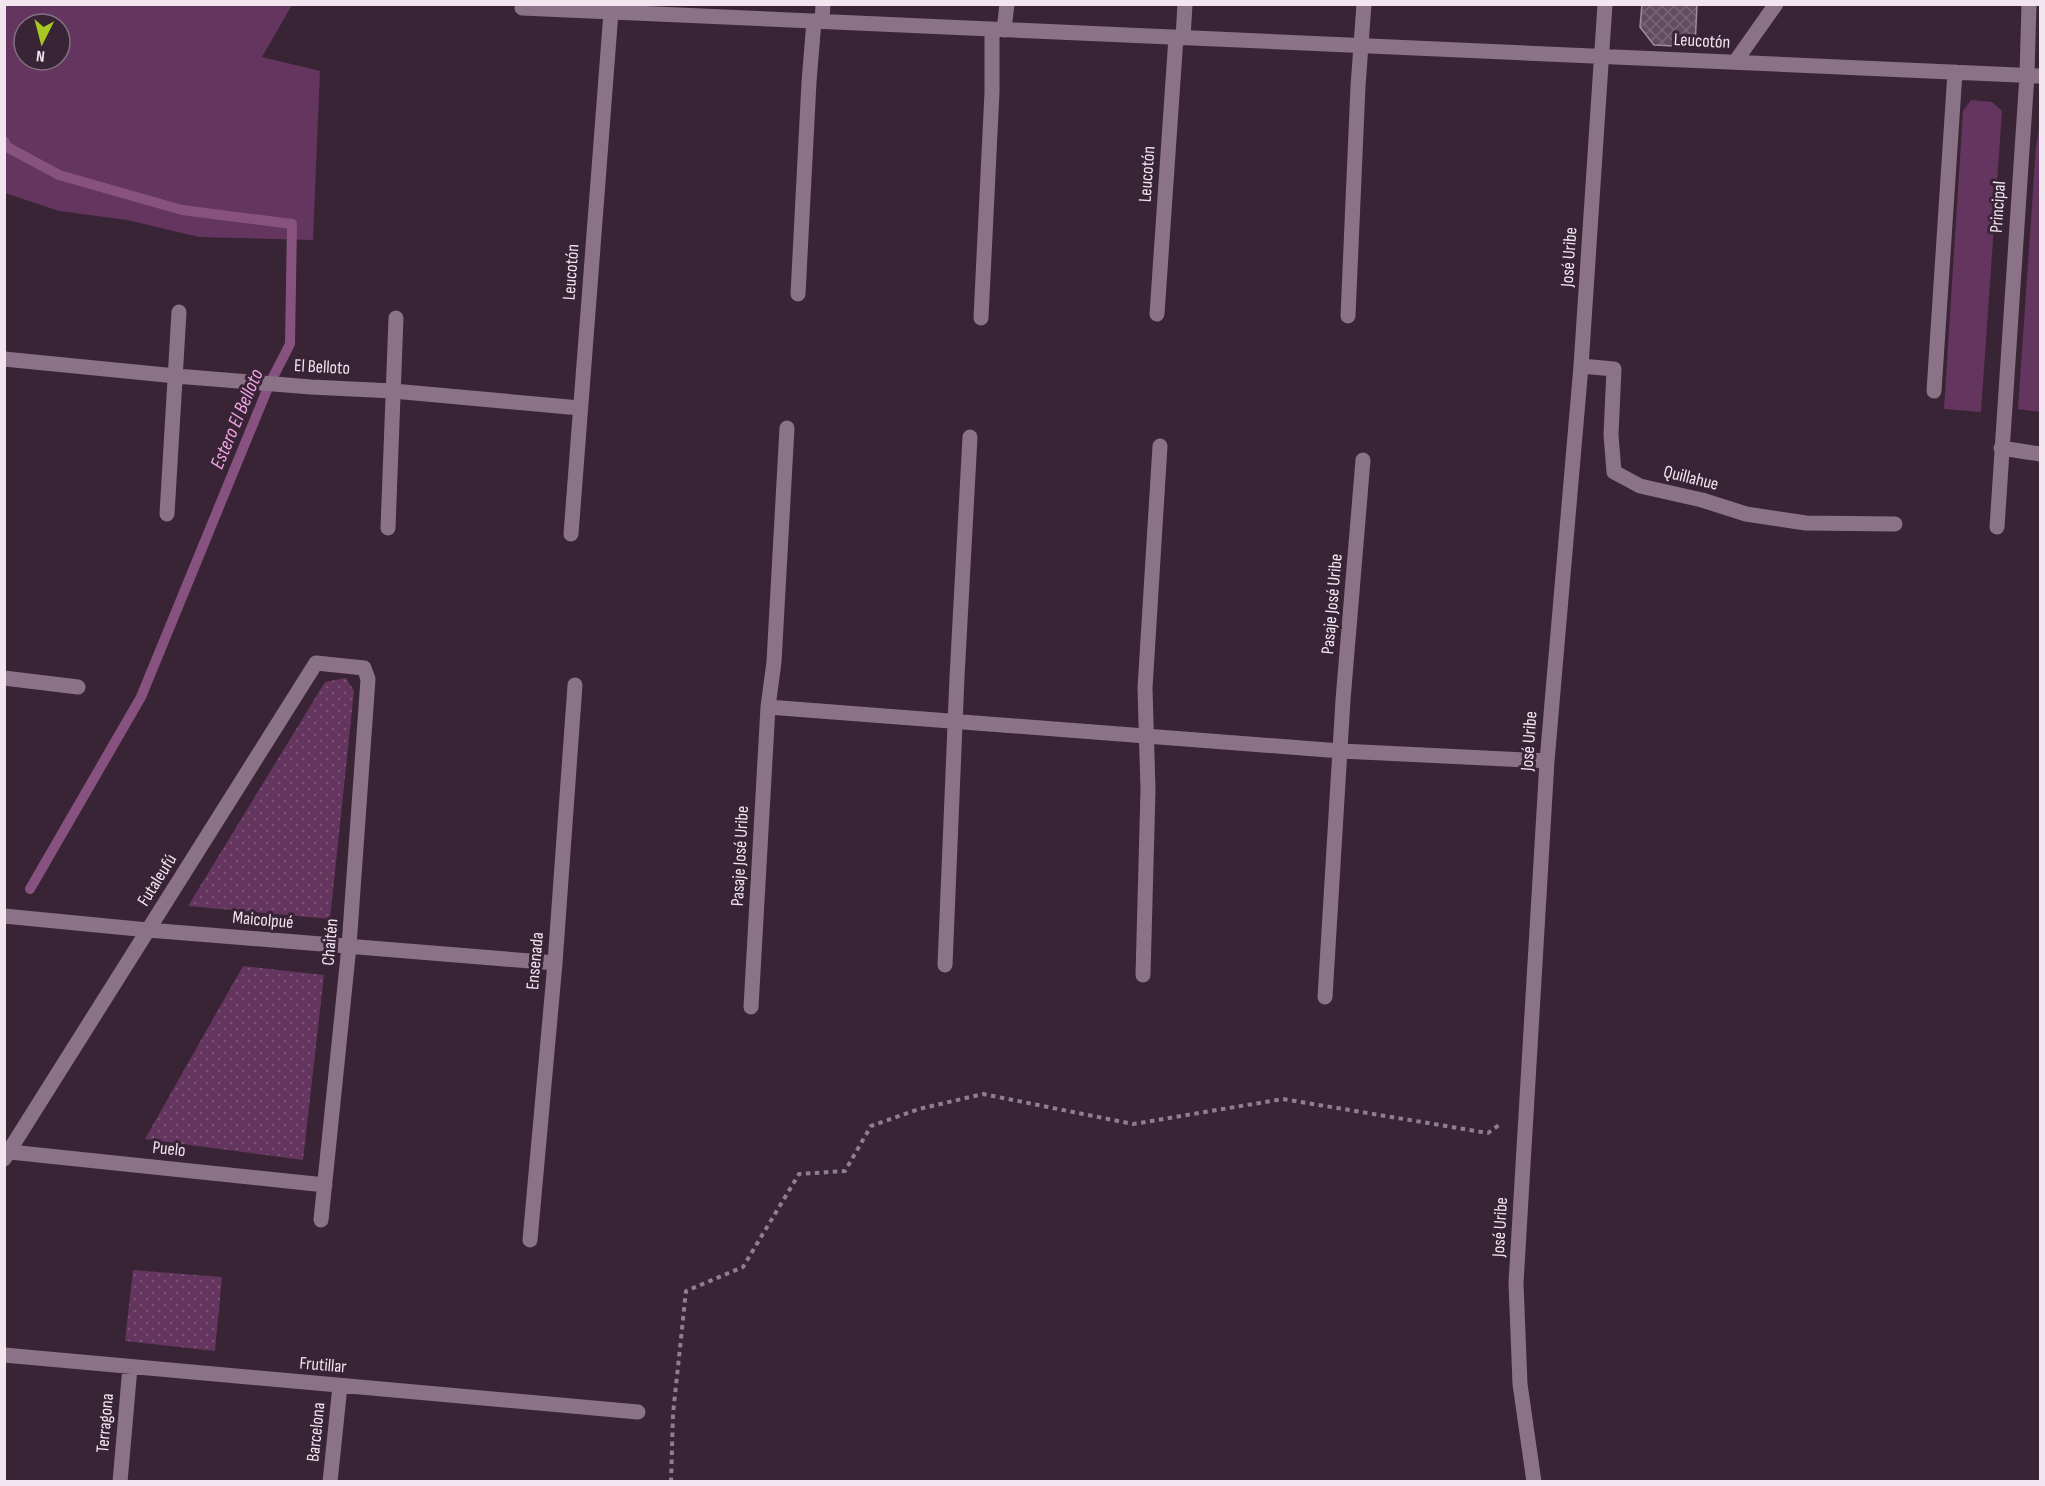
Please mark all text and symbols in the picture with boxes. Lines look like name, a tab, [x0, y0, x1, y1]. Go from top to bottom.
north arrow	[12, 12, 72, 72]
street label: Leucotón	[1673, 29, 1731, 53]
text: N	[35, 46, 46, 65]
street label: Leucotón	[1135, 145, 1159, 203]
street label: Principal	[1986, 180, 2010, 234]
street label: José Uribe	[1556, 226, 1582, 289]
street label: Leucotón	[559, 243, 583, 301]
street label: El Belloto	[294, 355, 350, 379]
water label: Estero El Belloto	[205, 365, 269, 473]
street label: Quillahue	[1661, 461, 1721, 495]
street label: Pasaje José Uribe	[1317, 553, 1347, 655]
street label: José Uribe	[1516, 710, 1542, 773]
street label: Pasaje José Uribe	[727, 805, 753, 907]
street label: Futaleufú	[133, 850, 181, 910]
street label: Maicolpué	[232, 907, 294, 933]
street label: Chaitén	[317, 918, 343, 966]
street label: Ensenada	[522, 931, 548, 991]
street label: Puelo	[151, 1137, 187, 1161]
street label: José Uribe	[1488, 1197, 1512, 1258]
street label: Frutillar	[299, 1352, 347, 1378]
street label: Terragona	[92, 1392, 118, 1454]
street label: Barcelona	[302, 1401, 330, 1463]

